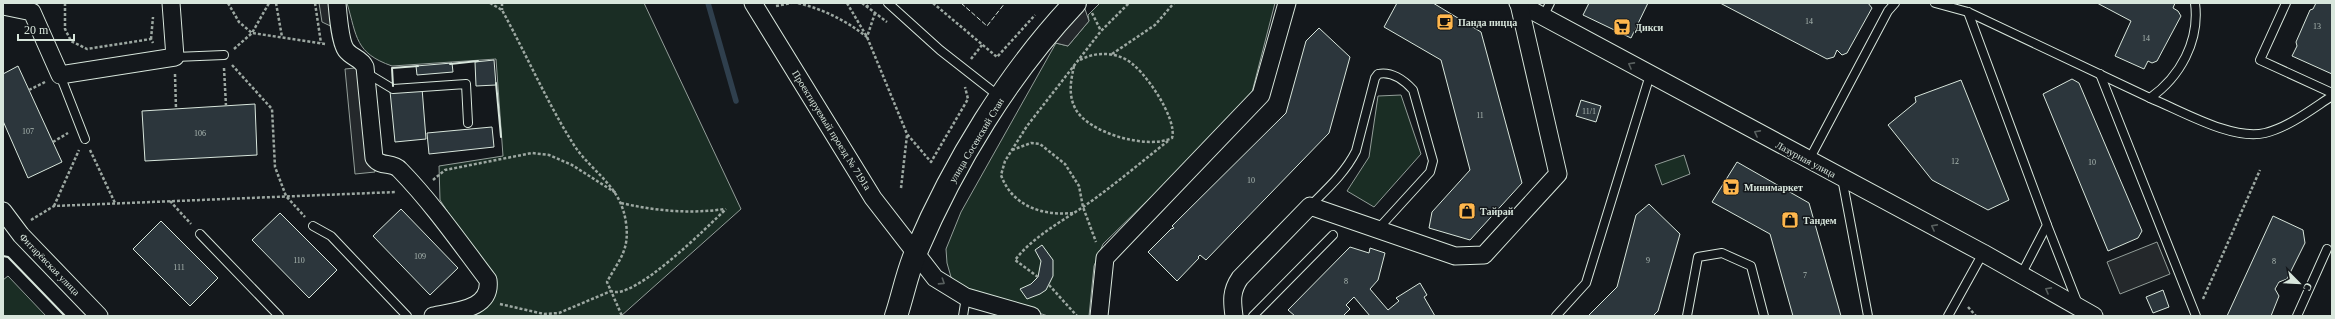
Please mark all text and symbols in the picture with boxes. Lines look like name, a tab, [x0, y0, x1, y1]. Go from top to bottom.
cafe icon: Панда пицца	[1435, 12, 1455, 32]
scale bar	[18, 16, 74, 42]
place label: Панда пицца	[1458, 17, 1517, 28]
supermarket icon: Дикси	[1612, 17, 1632, 37]
house number: 14	[1805, 17, 1813, 26]
place label: Дикси	[1635, 22, 1664, 33]
house number: 13	[2313, 22, 2321, 31]
text: 20 m	[24, 23, 49, 37]
house number: 14	[2142, 34, 2150, 43]
one-way arrow	[1627, 62, 1635, 69]
street label: Проектируемый проезд № 7191а	[790, 68, 873, 193]
street label: улица Сосенский Стан	[947, 95, 1006, 185]
house number: 11/1	[1582, 107, 1596, 116]
house number: 11	[1476, 111, 1484, 120]
house number: 107	[22, 127, 34, 136]
house number: 106	[194, 129, 206, 138]
one-way arrow	[1754, 130, 1761, 138]
street label: Лазурная улица	[1774, 139, 1838, 180]
house number: 12	[1951, 157, 1959, 166]
house number: 10	[2088, 158, 2096, 167]
house number: 10	[1247, 176, 1255, 185]
supermarket icon: Минимаркет	[1721, 177, 1741, 197]
place label: Минимаркет	[1744, 182, 1803, 193]
shop icon: Тайрай	[1457, 201, 1477, 221]
place label: Тайрай	[1480, 206, 1514, 217]
shop icon: Тандем	[1780, 210, 1800, 230]
place label: Тандем	[1803, 215, 1837, 226]
one-way arrow	[1931, 224, 1938, 232]
street label: Фитарёвская улица	[17, 231, 82, 298]
house number: 109	[414, 252, 426, 261]
house number: 110	[293, 256, 305, 265]
house number: 9	[1646, 256, 1650, 265]
house number: 8	[2272, 257, 2276, 266]
house number: 111	[173, 263, 185, 272]
north arrow	[2279, 263, 2319, 303]
house number: 7	[1803, 271, 1807, 280]
one-way arrow	[937, 277, 944, 284]
house number: 8	[1344, 277, 1348, 286]
text: С	[2301, 281, 2315, 293]
one-way arrow	[2044, 287, 2052, 295]

